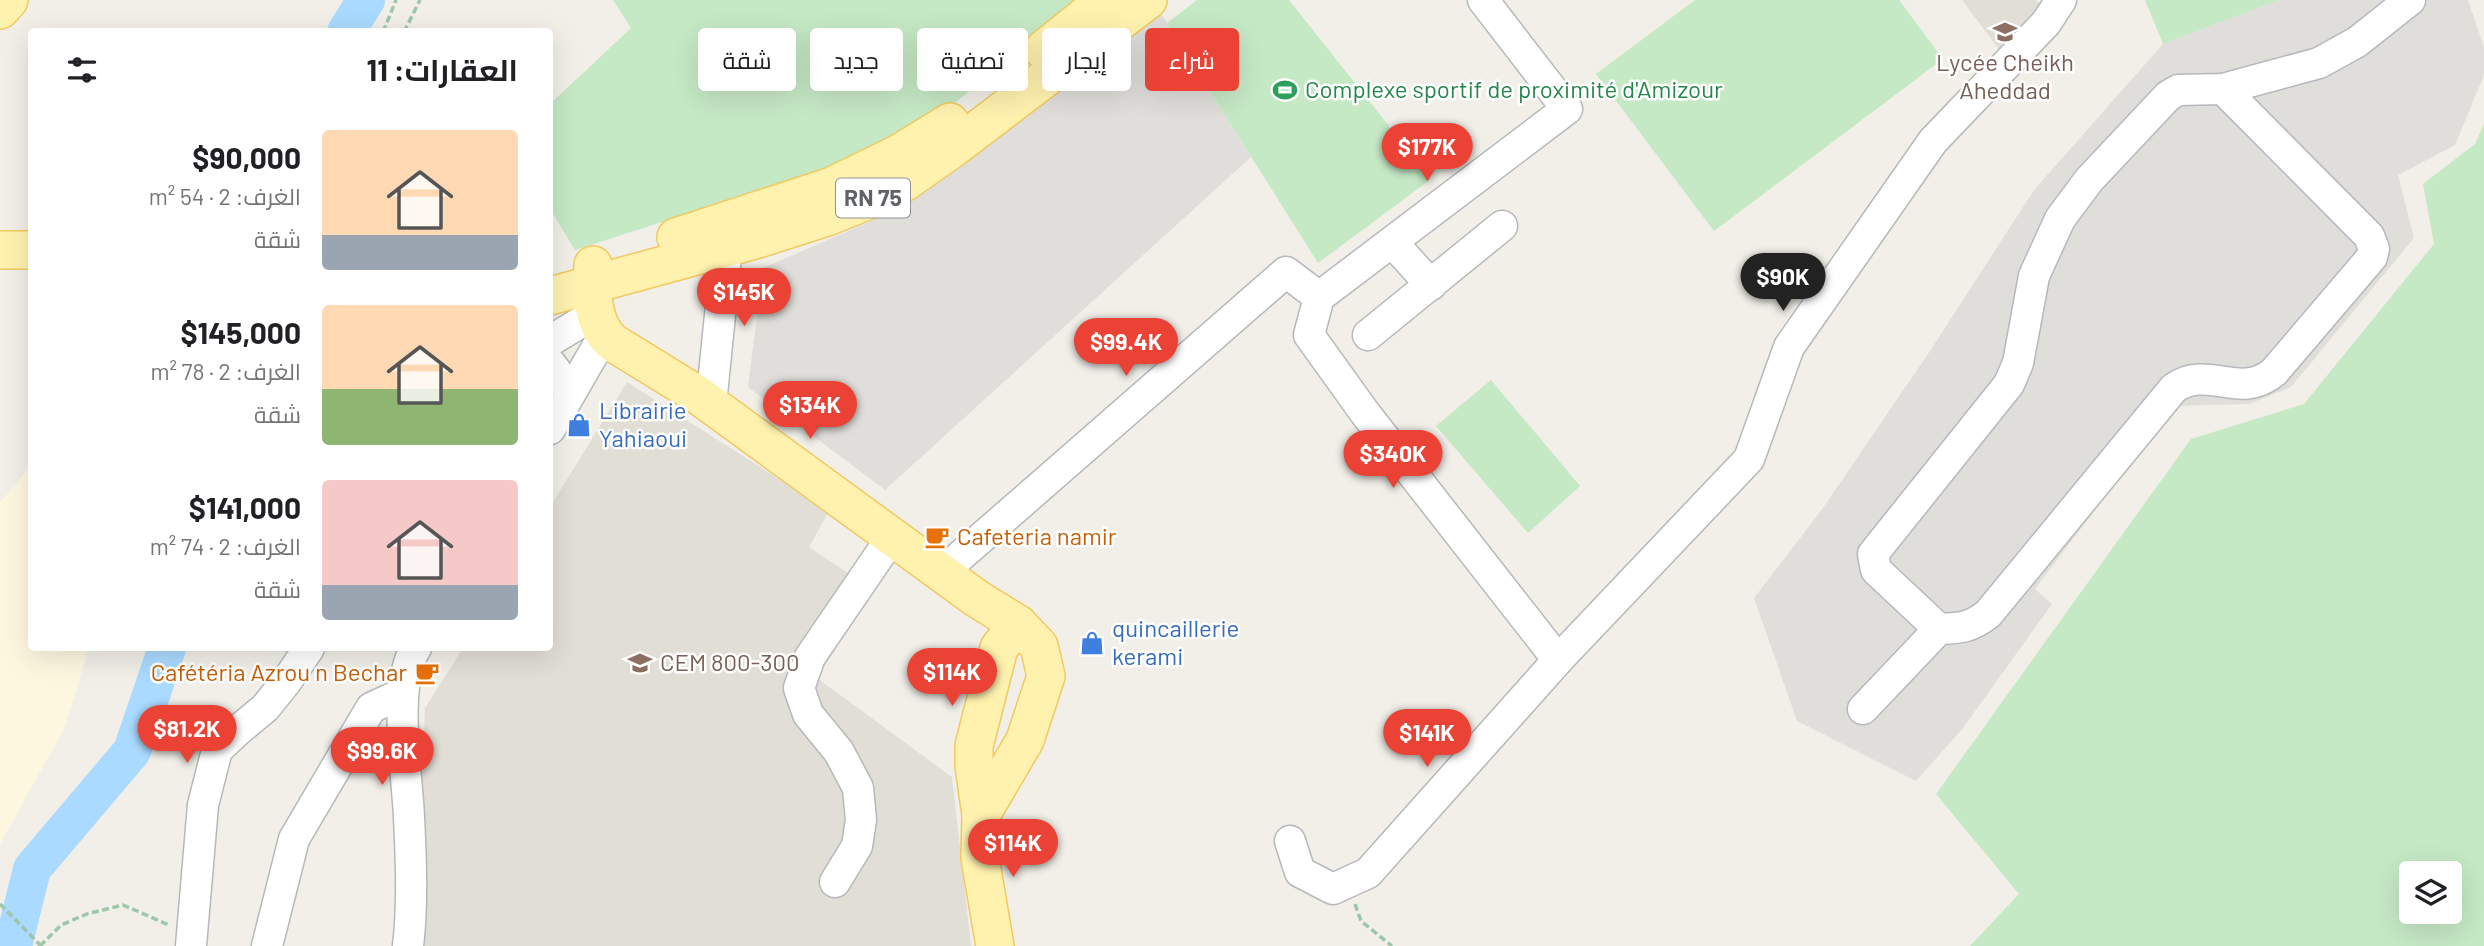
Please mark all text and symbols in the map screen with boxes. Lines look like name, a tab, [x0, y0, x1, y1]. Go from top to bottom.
school or university icon: Lycée Cheikh Aheddad	[1991, 18, 2019, 46]
chip: شقة	[698, 28, 796, 91]
chip: جديد	[810, 28, 903, 91]
chip: تصفية	[917, 28, 1028, 91]
chip: إيجار	[1042, 28, 1131, 91]
chip: شراء	[1145, 28, 1239, 91]
place label: Lycée Cheikh Aheddad	[1936, 47, 2074, 104]
icon: filters	[63, 51, 101, 89]
text: العقارات: 11	[366, 51, 518, 87]
place label: Complexe sportif de proximité d'Amizour	[1305, 74, 1723, 103]
sports icon: Complexe sportif de proximité d'Amizour	[1271, 76, 1299, 104]
pin: $177K	[1378, 124, 1476, 183]
text: $177K	[1398, 132, 1456, 160]
text: $90,000	[192, 139, 301, 175]
icon: home	[378, 158, 462, 242]
road number: RN 75	[836, 178, 910, 218]
text: الغرف: 2 · 54 m²	[149, 182, 301, 210]
text: شقة	[254, 225, 301, 253]
pin: $90K	[1742, 254, 1824, 313]
text: $90K	[1757, 262, 1809, 290]
pin: $145K	[695, 268, 793, 328]
text: $145K	[713, 277, 775, 305]
text: $145,000	[180, 314, 301, 350]
pin: $99.4K	[1069, 318, 1183, 378]
text: $99.4K	[1090, 327, 1162, 355]
icon: home	[378, 333, 462, 417]
text: الغرف: 2 · 78 m²	[150, 357, 301, 385]
pin: $134K	[761, 382, 859, 441]
text: $134K	[779, 390, 841, 418]
place label: Librairie Yahiaoui	[599, 395, 687, 452]
text: شقة	[254, 400, 301, 428]
shop icon: Librairie Yahiaoui	[565, 411, 593, 439]
pin: $340K	[1344, 430, 1442, 490]
text: $340K	[1360, 439, 1427, 467]
text: $141,000	[189, 489, 301, 525]
icon: home	[378, 508, 462, 592]
place label: Cafeteria namir	[957, 521, 1117, 550]
cafe icon: Cafeteria namir	[923, 523, 951, 551]
text: الغرف: 2 · 74 m²	[150, 532, 301, 560]
text: شقة	[254, 575, 301, 603]
place label: quincaillerie kerami	[1112, 613, 1239, 670]
shop icon: quincaillerie kerami	[1078, 629, 1106, 657]
place label: CEM 800-300	[660, 647, 800, 676]
pin: $114K	[903, 648, 1001, 708]
school or university icon: CEM 800-300	[626, 649, 654, 677]
place label: Cafétéria Azrou n Bechar	[151, 657, 407, 686]
text: $114K	[923, 657, 981, 685]
cafe icon: Cafétéria Azrou n Bechar	[413, 659, 441, 687]
pin: $81.2K	[130, 706, 244, 765]
pin: $141K	[1378, 710, 1476, 769]
text: $81.2K	[154, 714, 220, 742]
text: $141K	[1399, 718, 1455, 746]
pin: $99.6K	[325, 728, 439, 787]
text: $99.6K	[347, 736, 417, 764]
pin: $114K	[964, 820, 1062, 879]
text: $114K	[984, 828, 1042, 856]
map controls	[2399, 861, 2462, 924]
button: layers	[2399, 861, 2462, 924]

